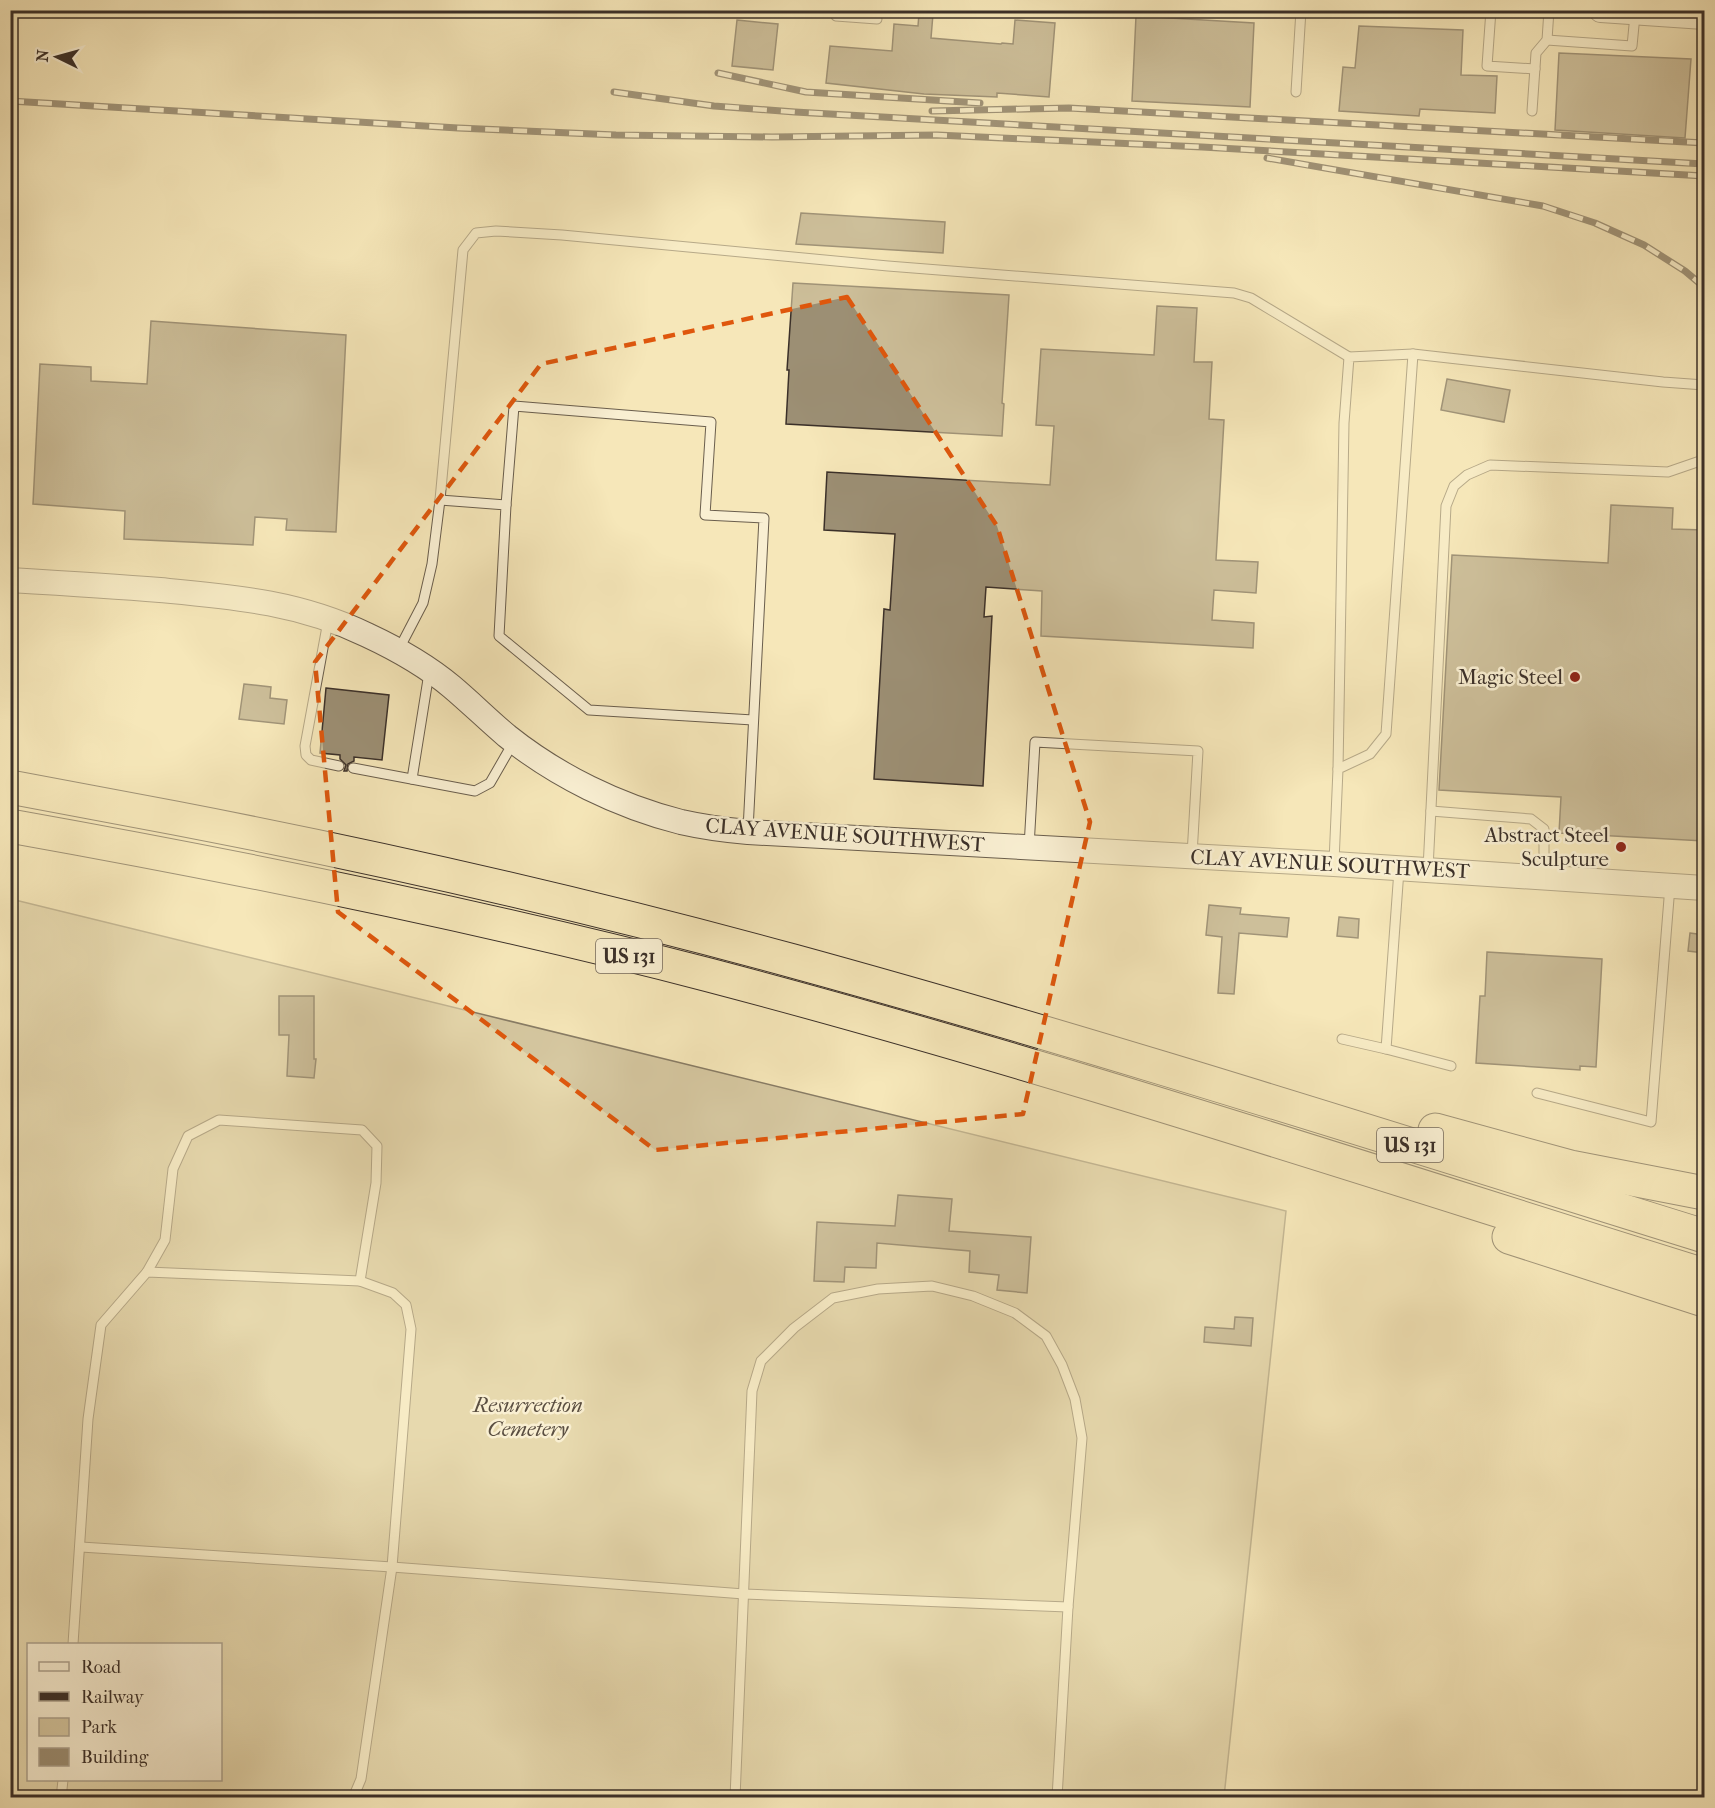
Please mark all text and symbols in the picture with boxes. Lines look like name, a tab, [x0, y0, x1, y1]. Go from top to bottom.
north arrow	[27, 27, 87, 87]
text: N	[33, 48, 53, 63]
place label: Magic Steel	[1458, 665, 1563, 689]
marker: Magic Steel	[1568, 670, 1582, 684]
street label: CLAY AVENUE SOUTHWEST	[705, 813, 986, 857]
place label: Abstract Steel Sculpture	[1483, 823, 1609, 871]
marker: Abstract Steel Sculpture	[1614, 840, 1628, 854]
street label: CLAY AVENUE SOUTHWEST	[1190, 845, 1471, 883]
road number: US 131	[596, 939, 662, 973]
road number: US 131	[1377, 1128, 1443, 1162]
park label: Resurrection Cemetery	[471, 1393, 583, 1441]
legend	[27, 1643, 222, 1781]
text: Road	[81, 1657, 121, 1678]
text: Railway	[81, 1687, 145, 1708]
text: Park	[81, 1717, 118, 1738]
text: Building	[81, 1747, 149, 1768]

